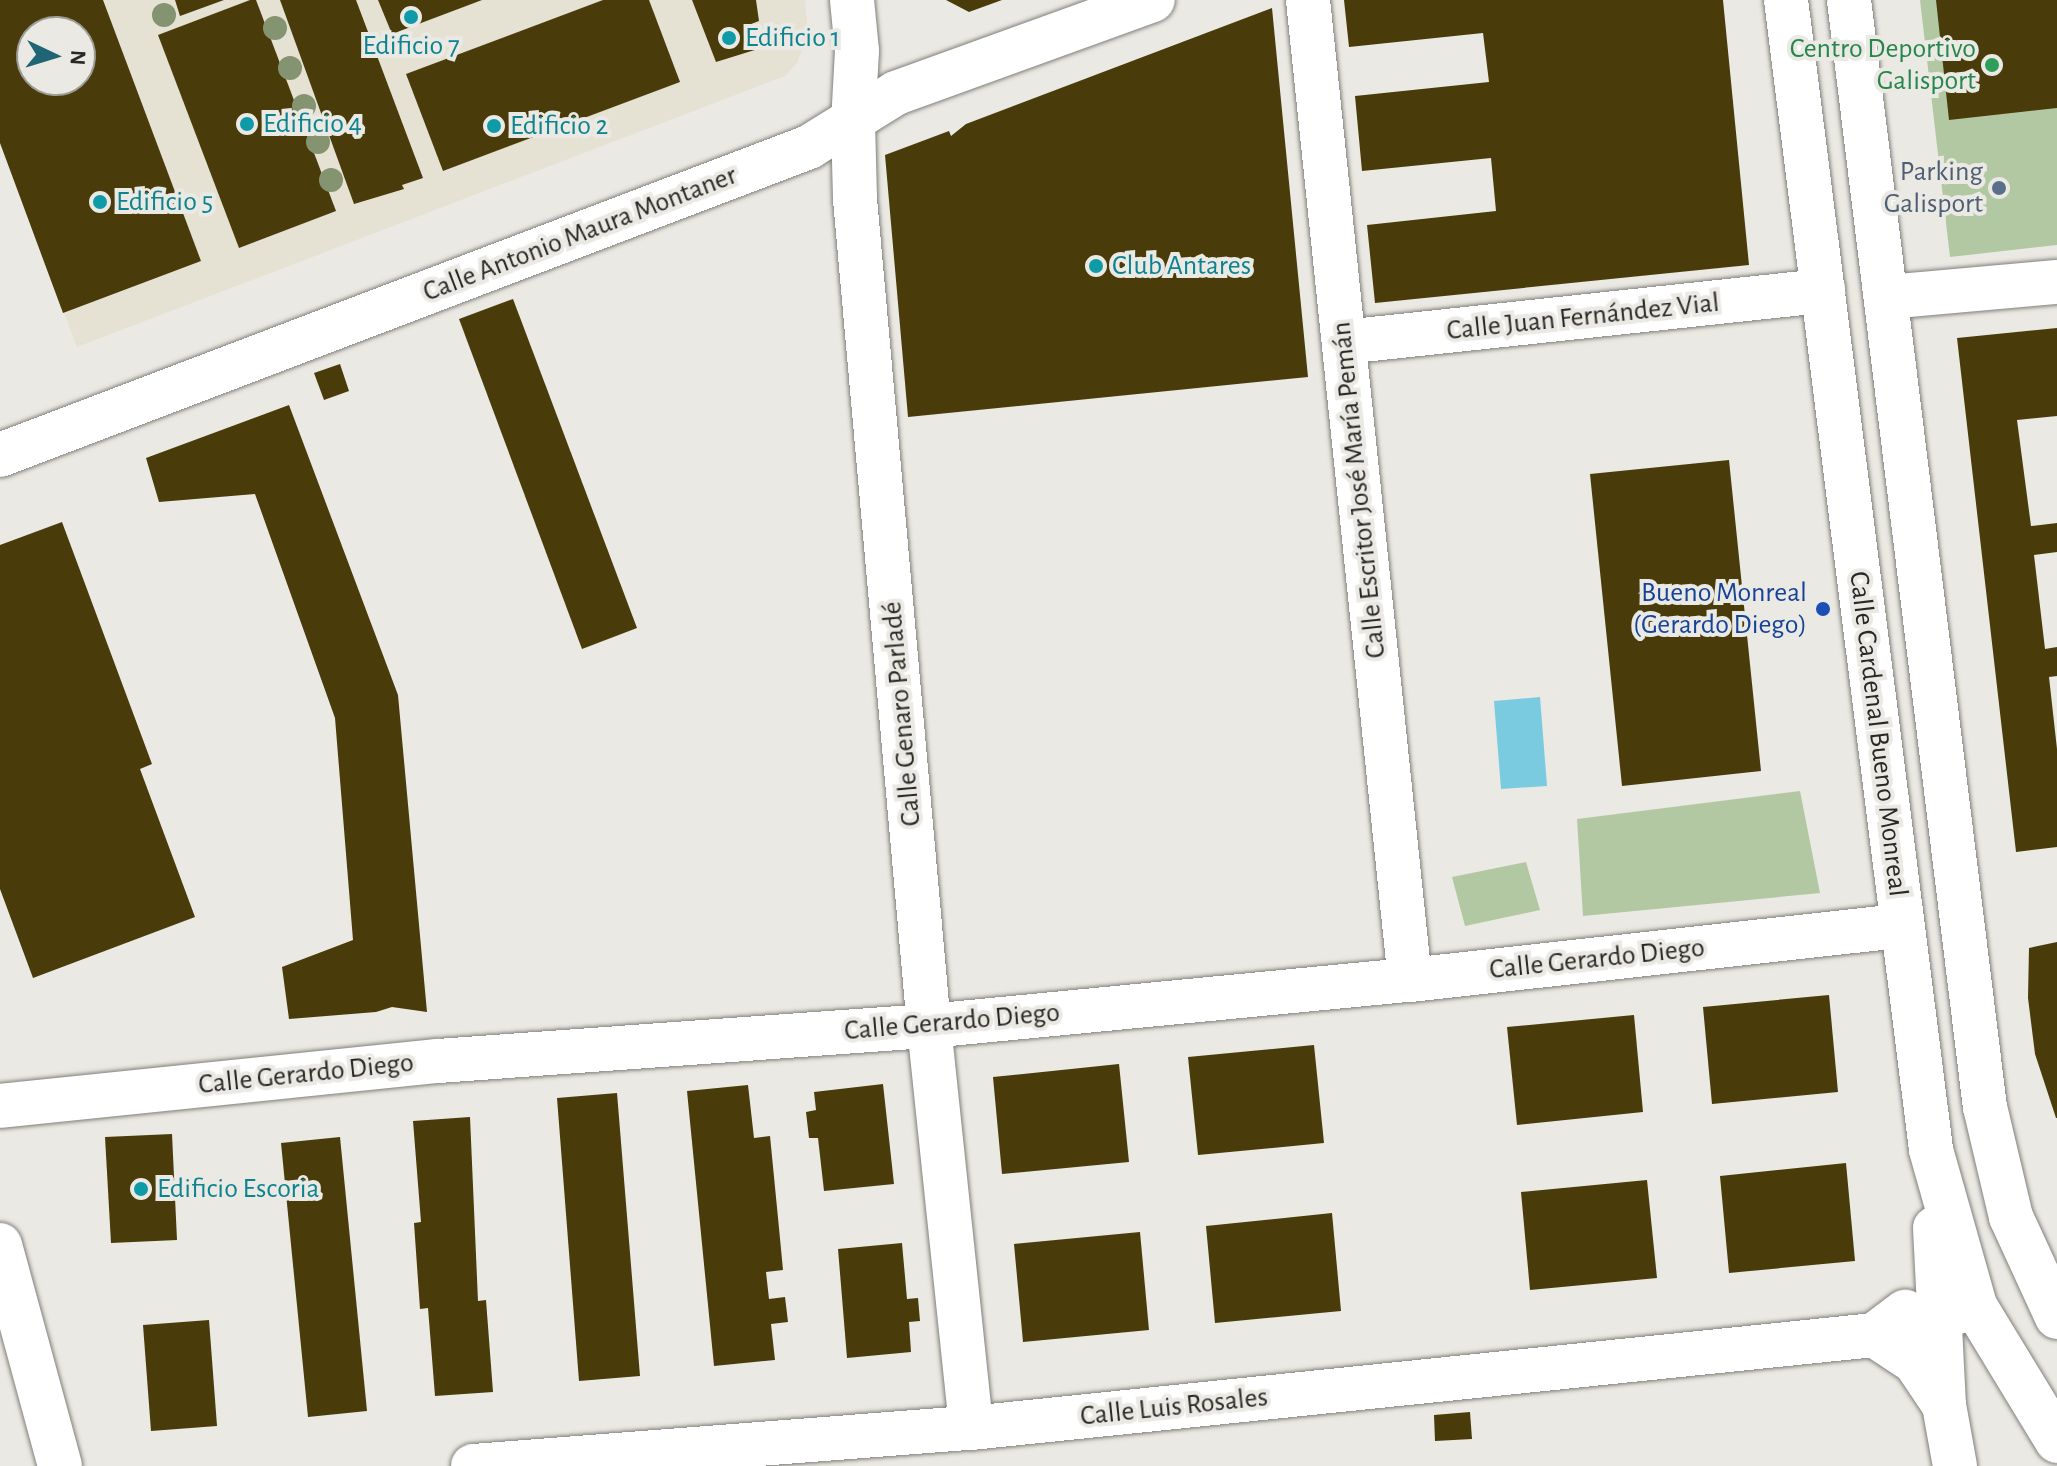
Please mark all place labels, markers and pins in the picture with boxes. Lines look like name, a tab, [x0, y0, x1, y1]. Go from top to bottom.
marker: Edificio 7	[402, 8, 420, 26]
place label: Edificio 1	[745, 21, 840, 55]
place label: Edificio 7	[362, 29, 460, 63]
marker: Edificio 1	[720, 29, 738, 47]
place label: Centro Deportivo Galisport	[1790, 32, 1976, 98]
marker: Centro Deportivo Galisport	[1983, 56, 2001, 74]
place label: Edificio 4	[263, 107, 362, 141]
place label: Edificio 2	[510, 109, 608, 143]
marker: Edificio 4	[238, 115, 256, 133]
marker: Edificio 2	[485, 117, 503, 135]
place label: Parking Galisport	[1884, 155, 1983, 221]
marker: Parking Galisport	[1990, 179, 2008, 197]
place label: Edificio 5	[116, 185, 213, 219]
marker: Edificio 5	[91, 193, 109, 211]
place label: Club Antares	[1112, 249, 1251, 283]
marker: Club Antares	[1087, 257, 1105, 275]
place label: Bueno Monreal (Gerardo Diego)	[1633, 576, 1807, 642]
marker: Bueno Monreal (Gerardo Diego)	[1814, 600, 1832, 618]
place label: Edificio Escoria	[157, 1172, 319, 1206]
marker: Edificio Escoria	[132, 1180, 150, 1198]

